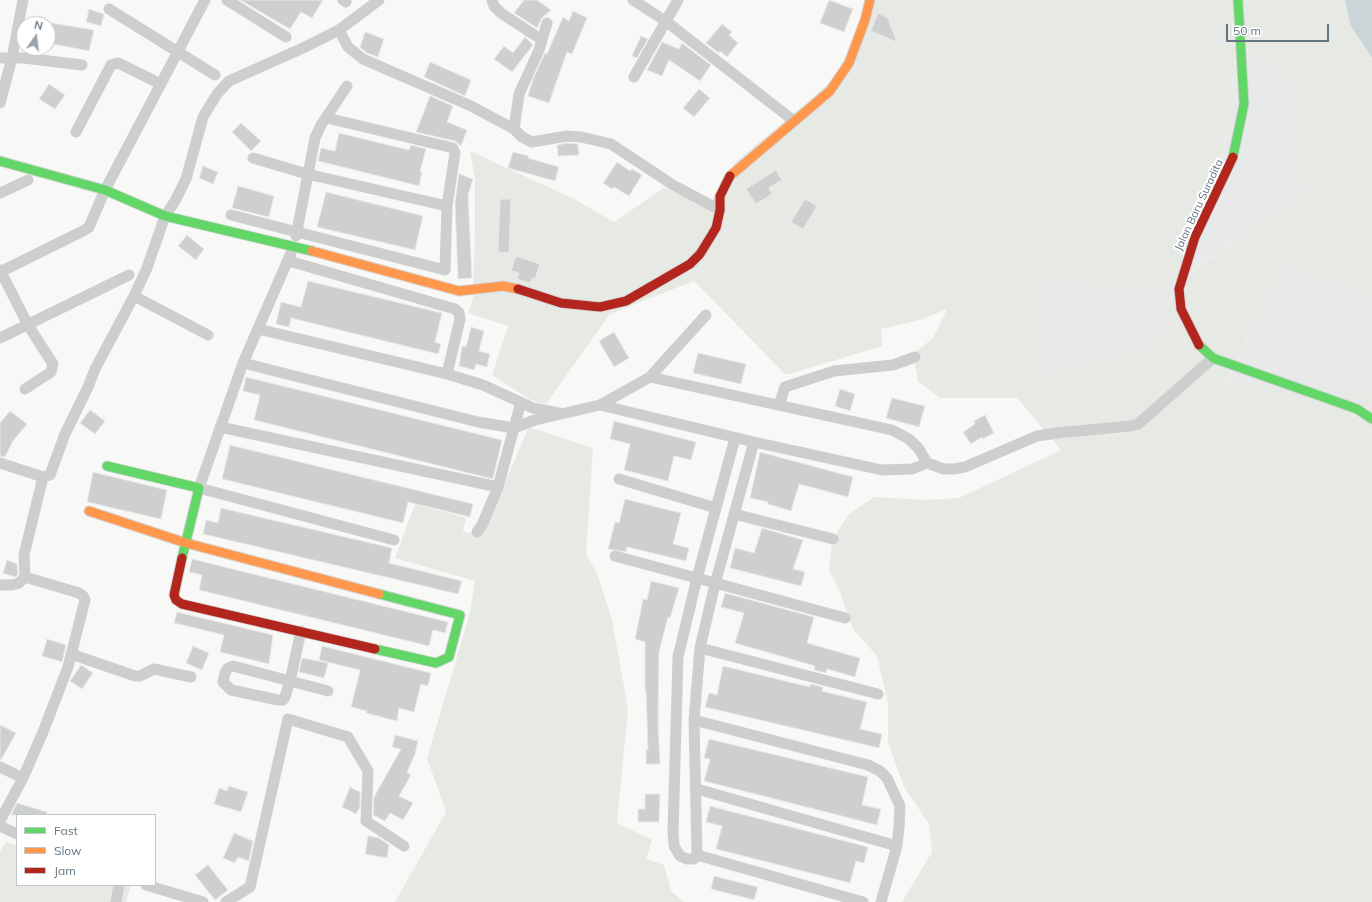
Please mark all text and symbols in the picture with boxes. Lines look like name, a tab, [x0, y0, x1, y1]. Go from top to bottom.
north arrow	[16, 16, 56, 56]
scale bar	[1228, 16, 1331, 42]
text: N	[33, 18, 44, 33]
text: 50 m	[1233, 23, 1261, 38]
street label: Jalan Baru Suradita	[1172, 157, 1226, 253]
legend	[16, 814, 156, 886]
text: Fast	[54, 823, 78, 838]
text: Slow	[54, 843, 82, 858]
text: Jam	[54, 863, 76, 878]

